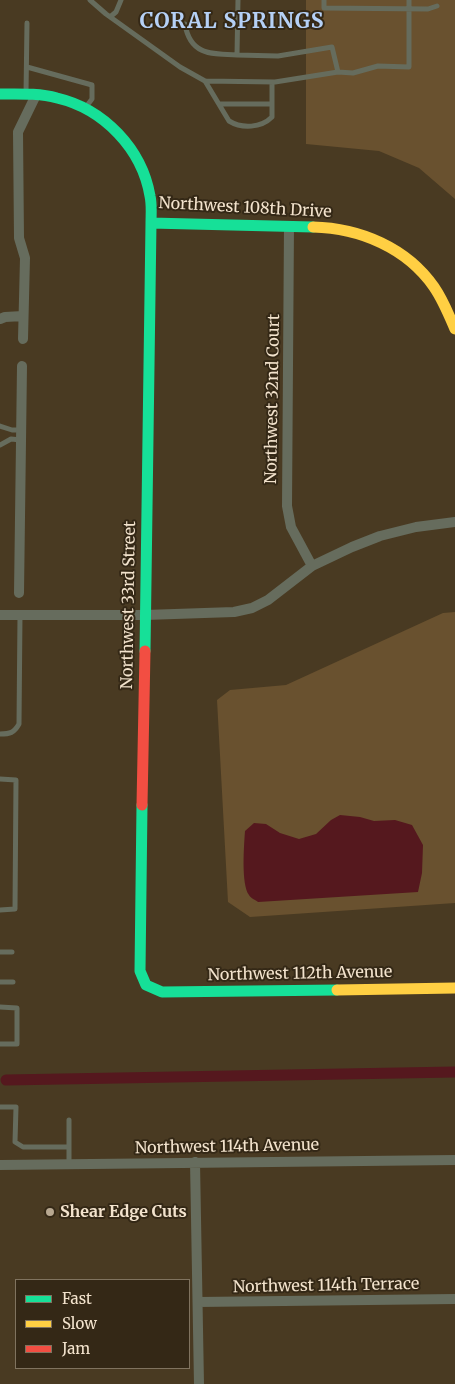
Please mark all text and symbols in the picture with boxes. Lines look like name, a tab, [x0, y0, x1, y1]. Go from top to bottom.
district label: CORAL SPRINGS	[138, 9, 326, 35]
street label: Northwest 108th Drive	[158, 194, 332, 222]
street label: Northwest 32nd Court	[262, 314, 284, 484]
street label: Northwest 33rd Street	[118, 521, 140, 689]
street label: Northwest 112th Avenue	[207, 963, 393, 985]
street label: Northwest 114th Avenue	[135, 1136, 319, 1158]
place label: Shear Edge Cuts	[60, 1202, 187, 1222]
marker: Shear Edge Cuts	[44, 1206, 56, 1218]
street label: Northwest 114th Terrace	[233, 1275, 419, 1297]
legend	[15, 1279, 190, 1369]
text: Fast	[62, 1289, 92, 1308]
text: Slow	[62, 1314, 97, 1333]
text: Jam	[62, 1339, 90, 1358]

